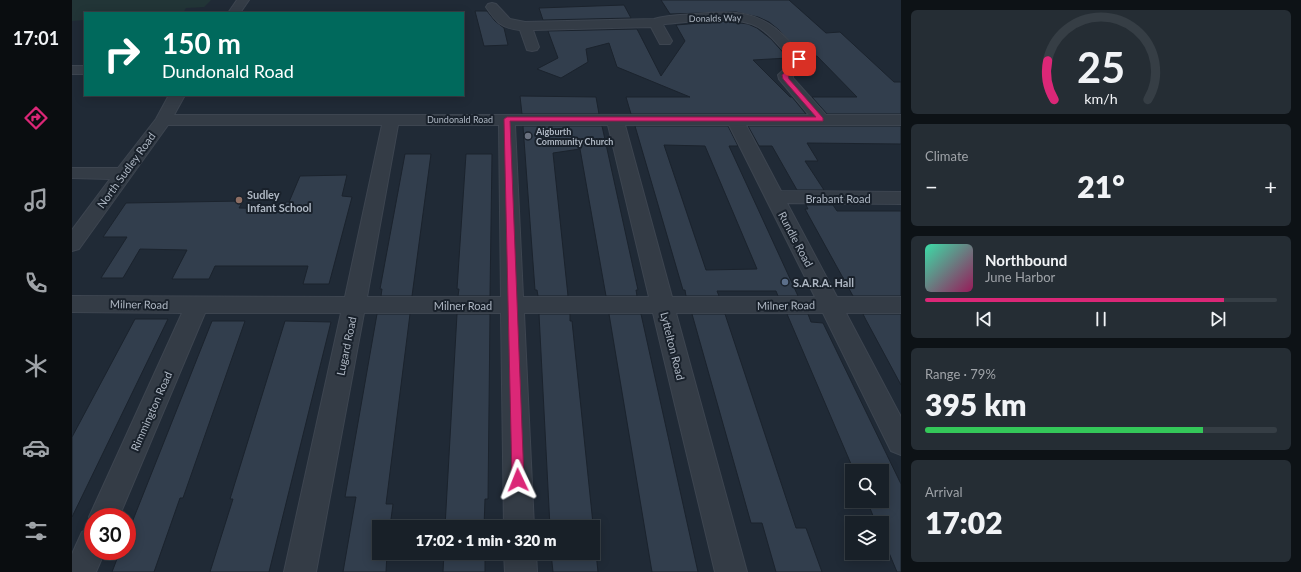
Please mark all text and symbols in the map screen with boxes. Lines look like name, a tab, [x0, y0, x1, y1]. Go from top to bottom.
street label: Donalds Way	[689, 12, 742, 24]
text: 150 m	[162, 26, 241, 60]
text: 17:01	[13, 27, 59, 49]
icon: right	[96, 28, 148, 80]
pin	[782, 42, 816, 76]
text: 25	[1077, 42, 1125, 92]
icon: arrive	[788, 48, 810, 70]
text: Dundonald Road	[162, 60, 294, 82]
text: km/h	[1084, 90, 1118, 107]
icon: directions	[22, 104, 50, 132]
street label: Dundonald Road	[427, 114, 493, 125]
place label: Aigburth Community Church	[535, 126, 613, 147]
street label: North Sudley Road	[94, 130, 158, 210]
marker: Aigburth Community Church	[523, 131, 533, 141]
text: Climate	[925, 148, 968, 164]
text: 21°	[1077, 168, 1125, 204]
text: −	[925, 173, 938, 200]
text: +	[1264, 173, 1277, 200]
icon: music	[22, 186, 50, 214]
place label: Sudley Infant School	[247, 188, 312, 214]
street label: Brabant Road	[805, 192, 871, 205]
marker: Sudley Infant School	[234, 195, 244, 205]
street label: Rundle Road	[776, 209, 816, 269]
text: Northbound	[985, 251, 1067, 269]
icon: phone	[22, 269, 50, 297]
text: June Harbor	[985, 269, 1055, 285]
place label: S.A.R.A. Hall	[793, 276, 854, 289]
marker: S.A.R.A. Hall	[780, 277, 790, 287]
street label: Milner Road	[110, 297, 168, 311]
street label: Milner Road	[757, 298, 815, 312]
street label: Milner Road	[434, 299, 492, 312]
icon: previous	[973, 308, 995, 330]
icon: pause	[1090, 308, 1112, 330]
icon: next	[1207, 308, 1229, 330]
street label: Lyttelton Road	[658, 311, 688, 381]
street label: Lugard Road	[333, 315, 359, 377]
icon: climate	[22, 352, 50, 380]
text: Range · 79%	[925, 366, 996, 382]
street label: Rimmington Road	[128, 369, 174, 453]
text: 395 km	[925, 386, 1026, 422]
icon: car	[22, 434, 50, 462]
position arrow	[497, 459, 539, 501]
map controls	[845, 464, 889, 560]
button: search	[845, 464, 889, 508]
text: Arrival	[925, 484, 962, 500]
text: 17:02	[925, 504, 1003, 540]
speed limit sign: 30	[84, 508, 136, 560]
button: layers	[845, 516, 889, 560]
icon: filters	[22, 517, 50, 545]
text: 17:02 · 1 min · 320 m	[415, 531, 557, 549]

